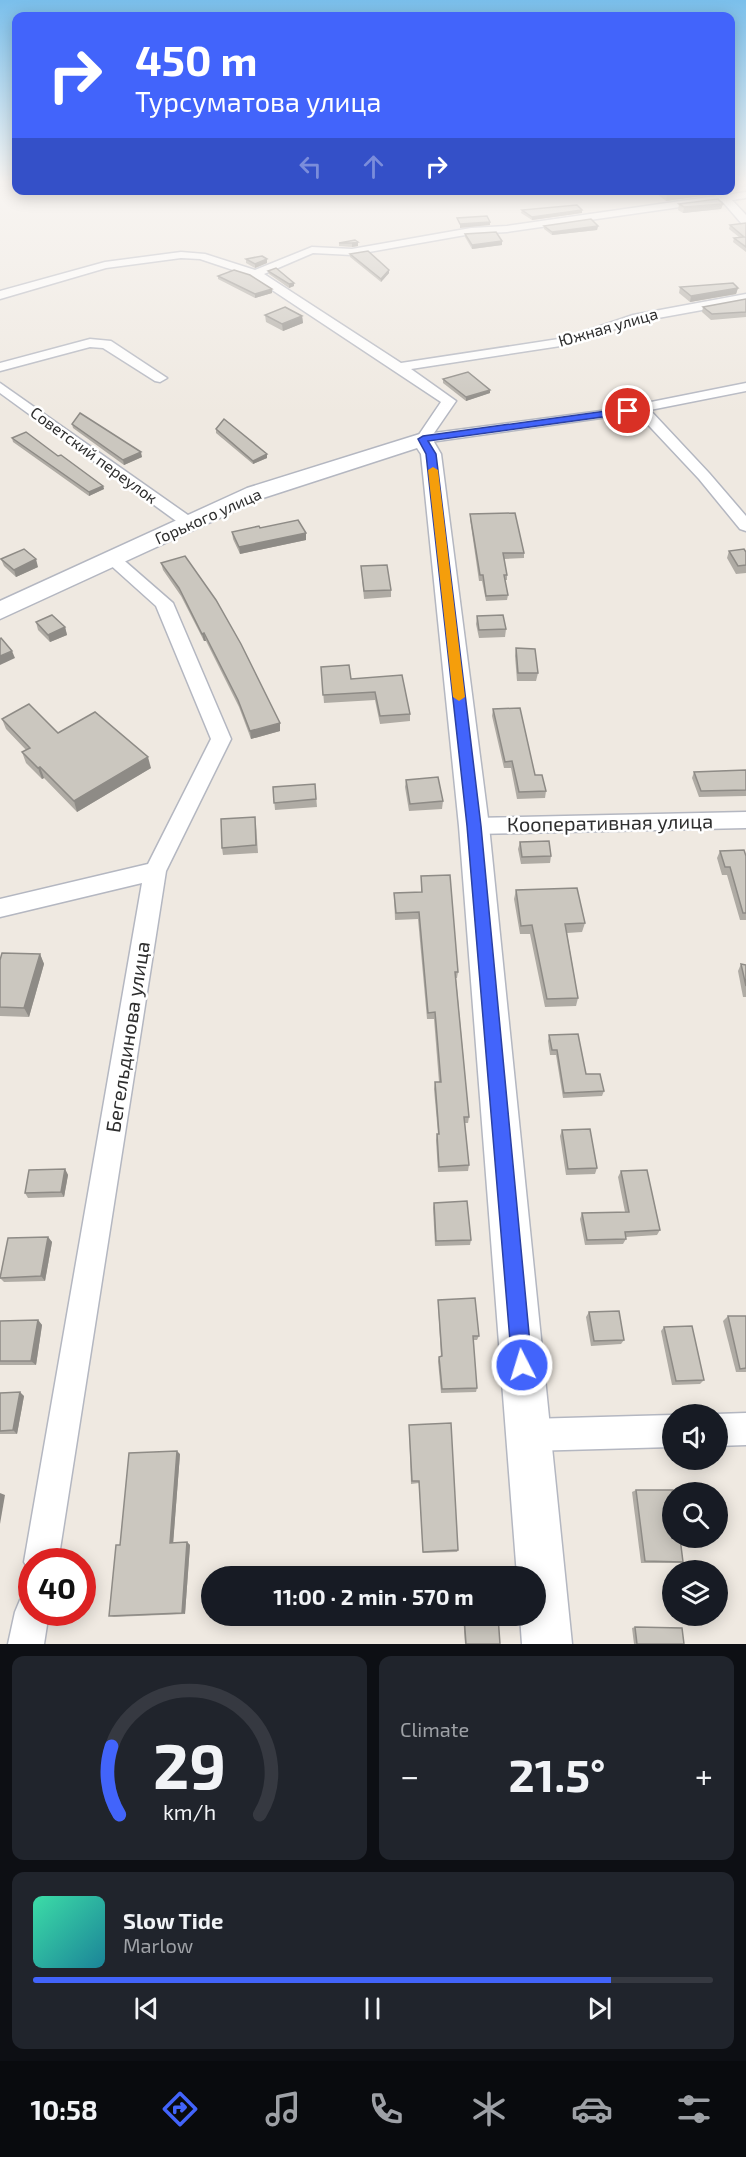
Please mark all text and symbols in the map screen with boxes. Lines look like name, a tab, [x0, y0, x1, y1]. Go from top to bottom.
text: 450 m	[135, 34, 258, 84]
icon: right	[36, 36, 114, 114]
text: Турсуматова улица	[135, 85, 381, 117]
icon: left	[294, 150, 327, 183]
icon: ahead	[357, 150, 390, 183]
icon: right	[420, 150, 453, 183]
street label: Южная улица	[556, 303, 660, 351]
pin	[602, 385, 653, 436]
icon: arrive	[611, 394, 644, 427]
street label: Советский переулок	[27, 402, 162, 508]
street label: Горького улица	[151, 484, 265, 548]
street label: Кооперативная улица	[507, 808, 713, 837]
street label: Бегельдинова улица	[100, 940, 155, 1134]
position arrow	[490, 1333, 554, 1397]
map controls	[662, 1404, 728, 1626]
button: sound	[662, 1404, 728, 1470]
button: search	[662, 1482, 728, 1548]
speed limit sign: 40	[18, 1548, 96, 1626]
button: layers	[662, 1560, 728, 1626]
text: 11:00 · 2 min · 570 m	[273, 1583, 474, 1609]
text: Climate	[400, 1717, 469, 1741]
text: 29	[153, 1727, 226, 1802]
text: 21.5°	[509, 1747, 606, 1801]
text: −	[400, 1755, 419, 1795]
text: +	[695, 1755, 713, 1795]
text: km/h	[163, 1799, 216, 1824]
text: Slow Tide	[123, 1907, 223, 1933]
text: Marlow	[123, 1933, 193, 1957]
icon: previous	[130, 1992, 163, 2025]
icon: pause	[356, 1992, 389, 2025]
icon: next	[583, 1992, 616, 2025]
icon: directions	[159, 2088, 201, 2130]
icon: music	[262, 2088, 304, 2130]
icon: phone	[365, 2088, 407, 2130]
icon: climate	[468, 2088, 510, 2130]
icon: car	[571, 2088, 613, 2130]
icon: filters	[673, 2088, 715, 2130]
text: 10:58	[30, 2093, 98, 2125]

